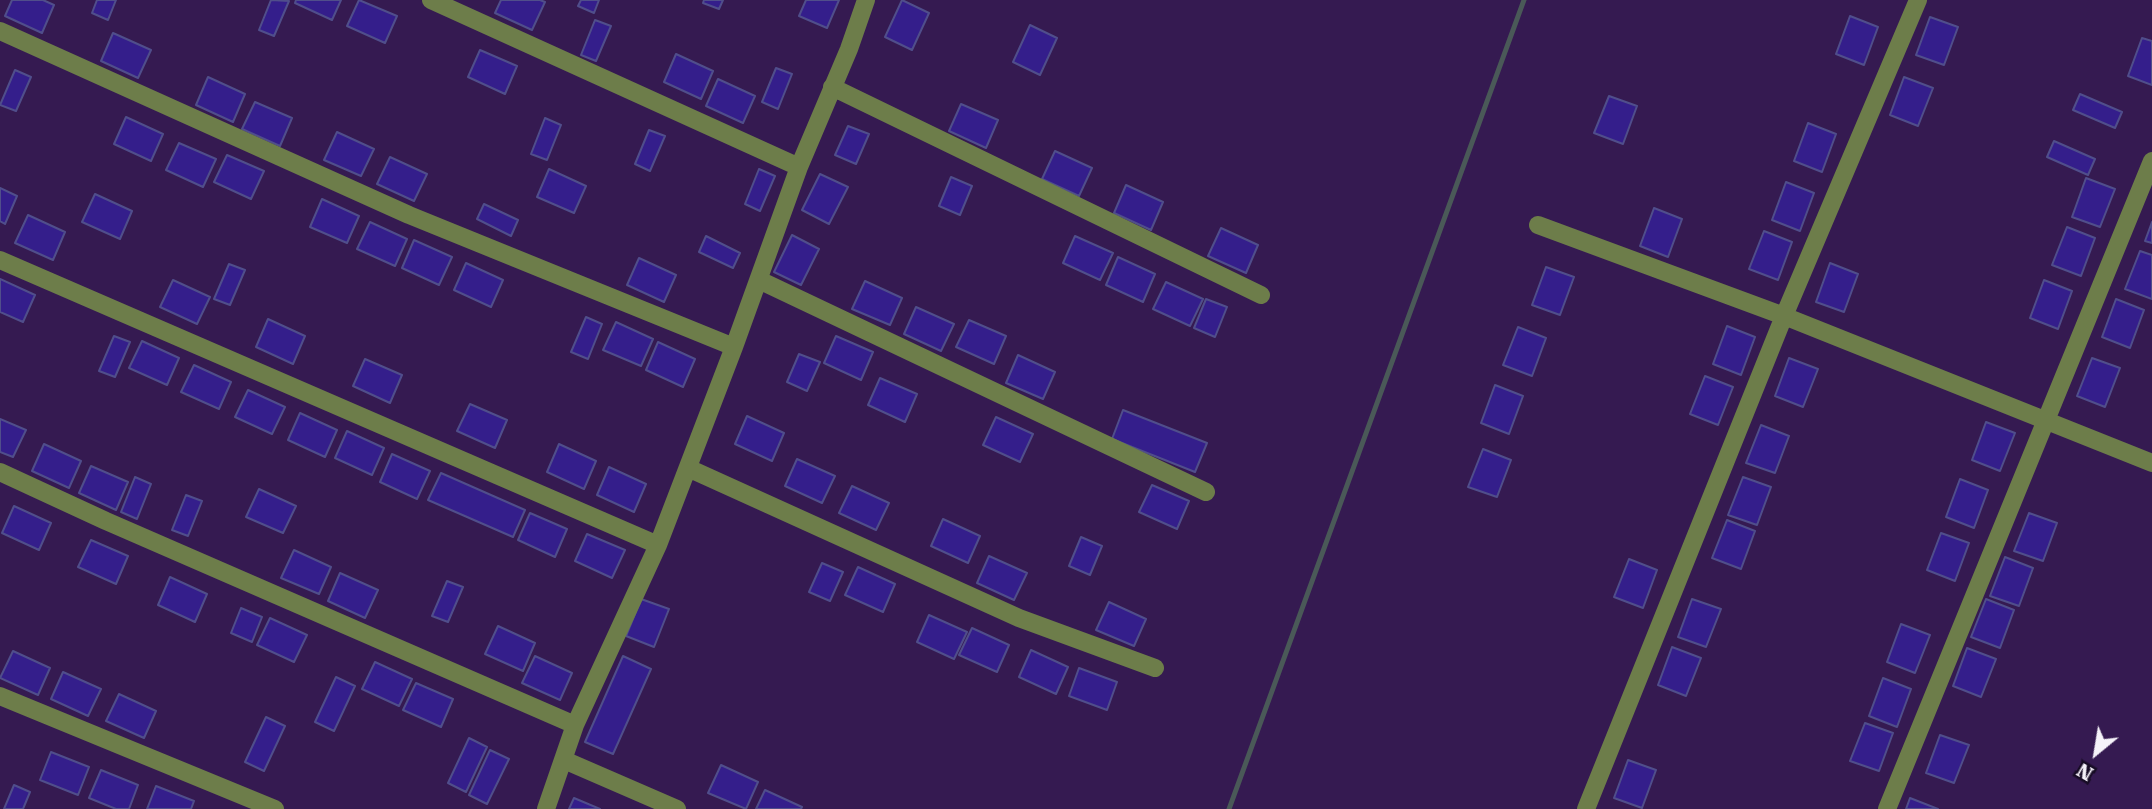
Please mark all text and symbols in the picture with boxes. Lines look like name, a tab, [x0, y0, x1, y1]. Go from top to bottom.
north arrow	[2061, 718, 2131, 788]
text: N	[2073, 758, 2097, 785]

